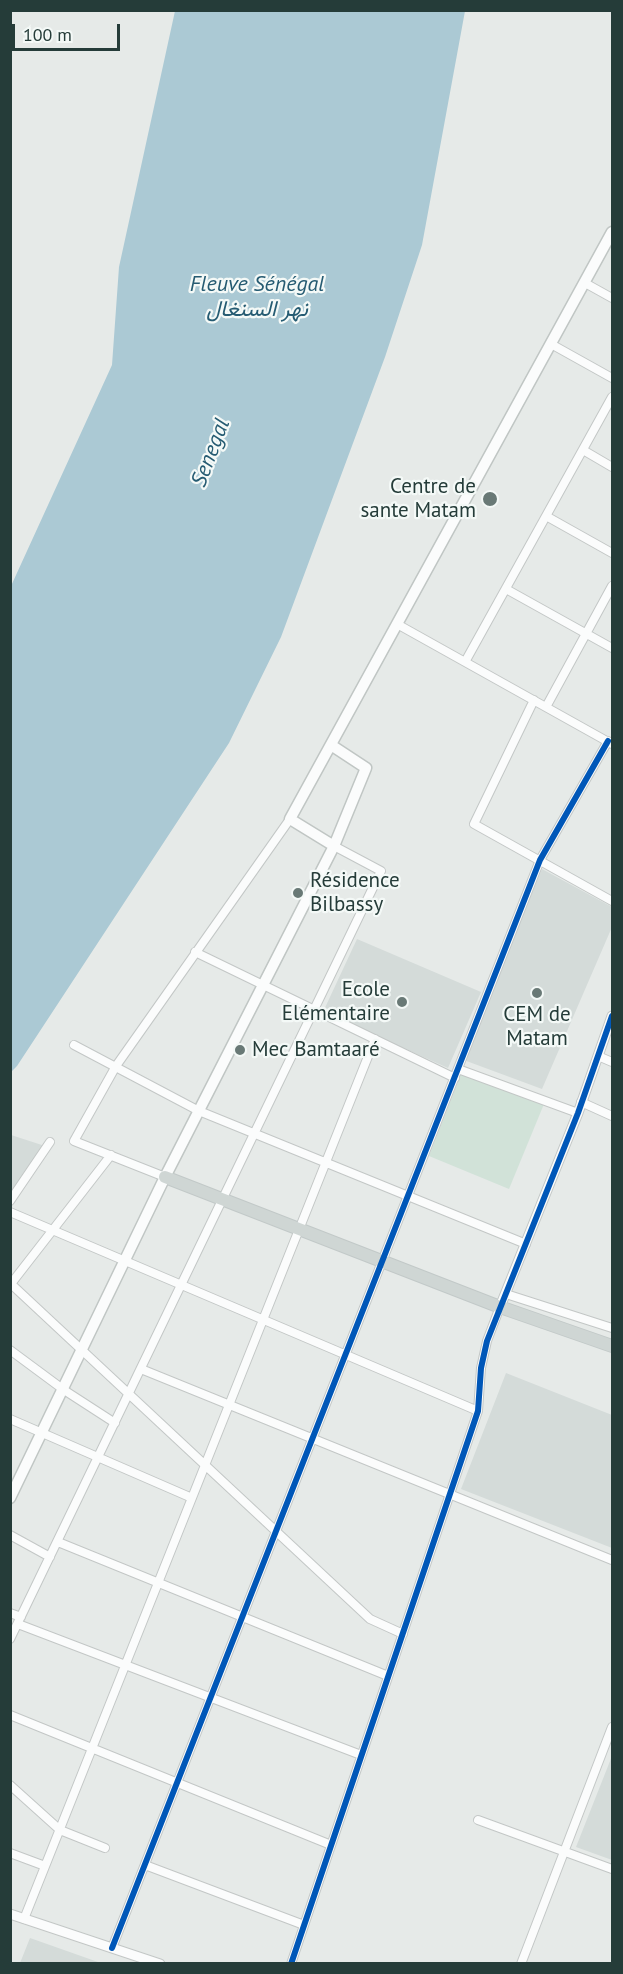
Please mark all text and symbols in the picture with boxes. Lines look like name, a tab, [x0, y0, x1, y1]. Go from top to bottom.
scale bar	[15, 12, 123, 50]
text: 100 m	[23, 23, 72, 46]
water label: Fleuve Sénégal نهر السنغال	[190, 272, 324, 324]
water label: Senegal	[186, 415, 236, 491]
place label: Centre de sante Matam	[360, 474, 476, 524]
marker: Centre de sante Matam	[481, 490, 499, 508]
place label: Résidence Bilbassy	[310, 868, 400, 918]
marker: Résidence Bilbassy	[291, 886, 305, 900]
place label: Ecole Elémentaire	[282, 977, 390, 1027]
marker: CEM de Matam	[530, 986, 544, 1000]
marker: Ecole Elémentaire	[395, 995, 409, 1009]
place label: CEM de Matam	[503, 1002, 571, 1052]
place label: Mec Bamtaaré	[252, 1037, 380, 1063]
marker: Mec Bamtaaré	[233, 1043, 247, 1057]

